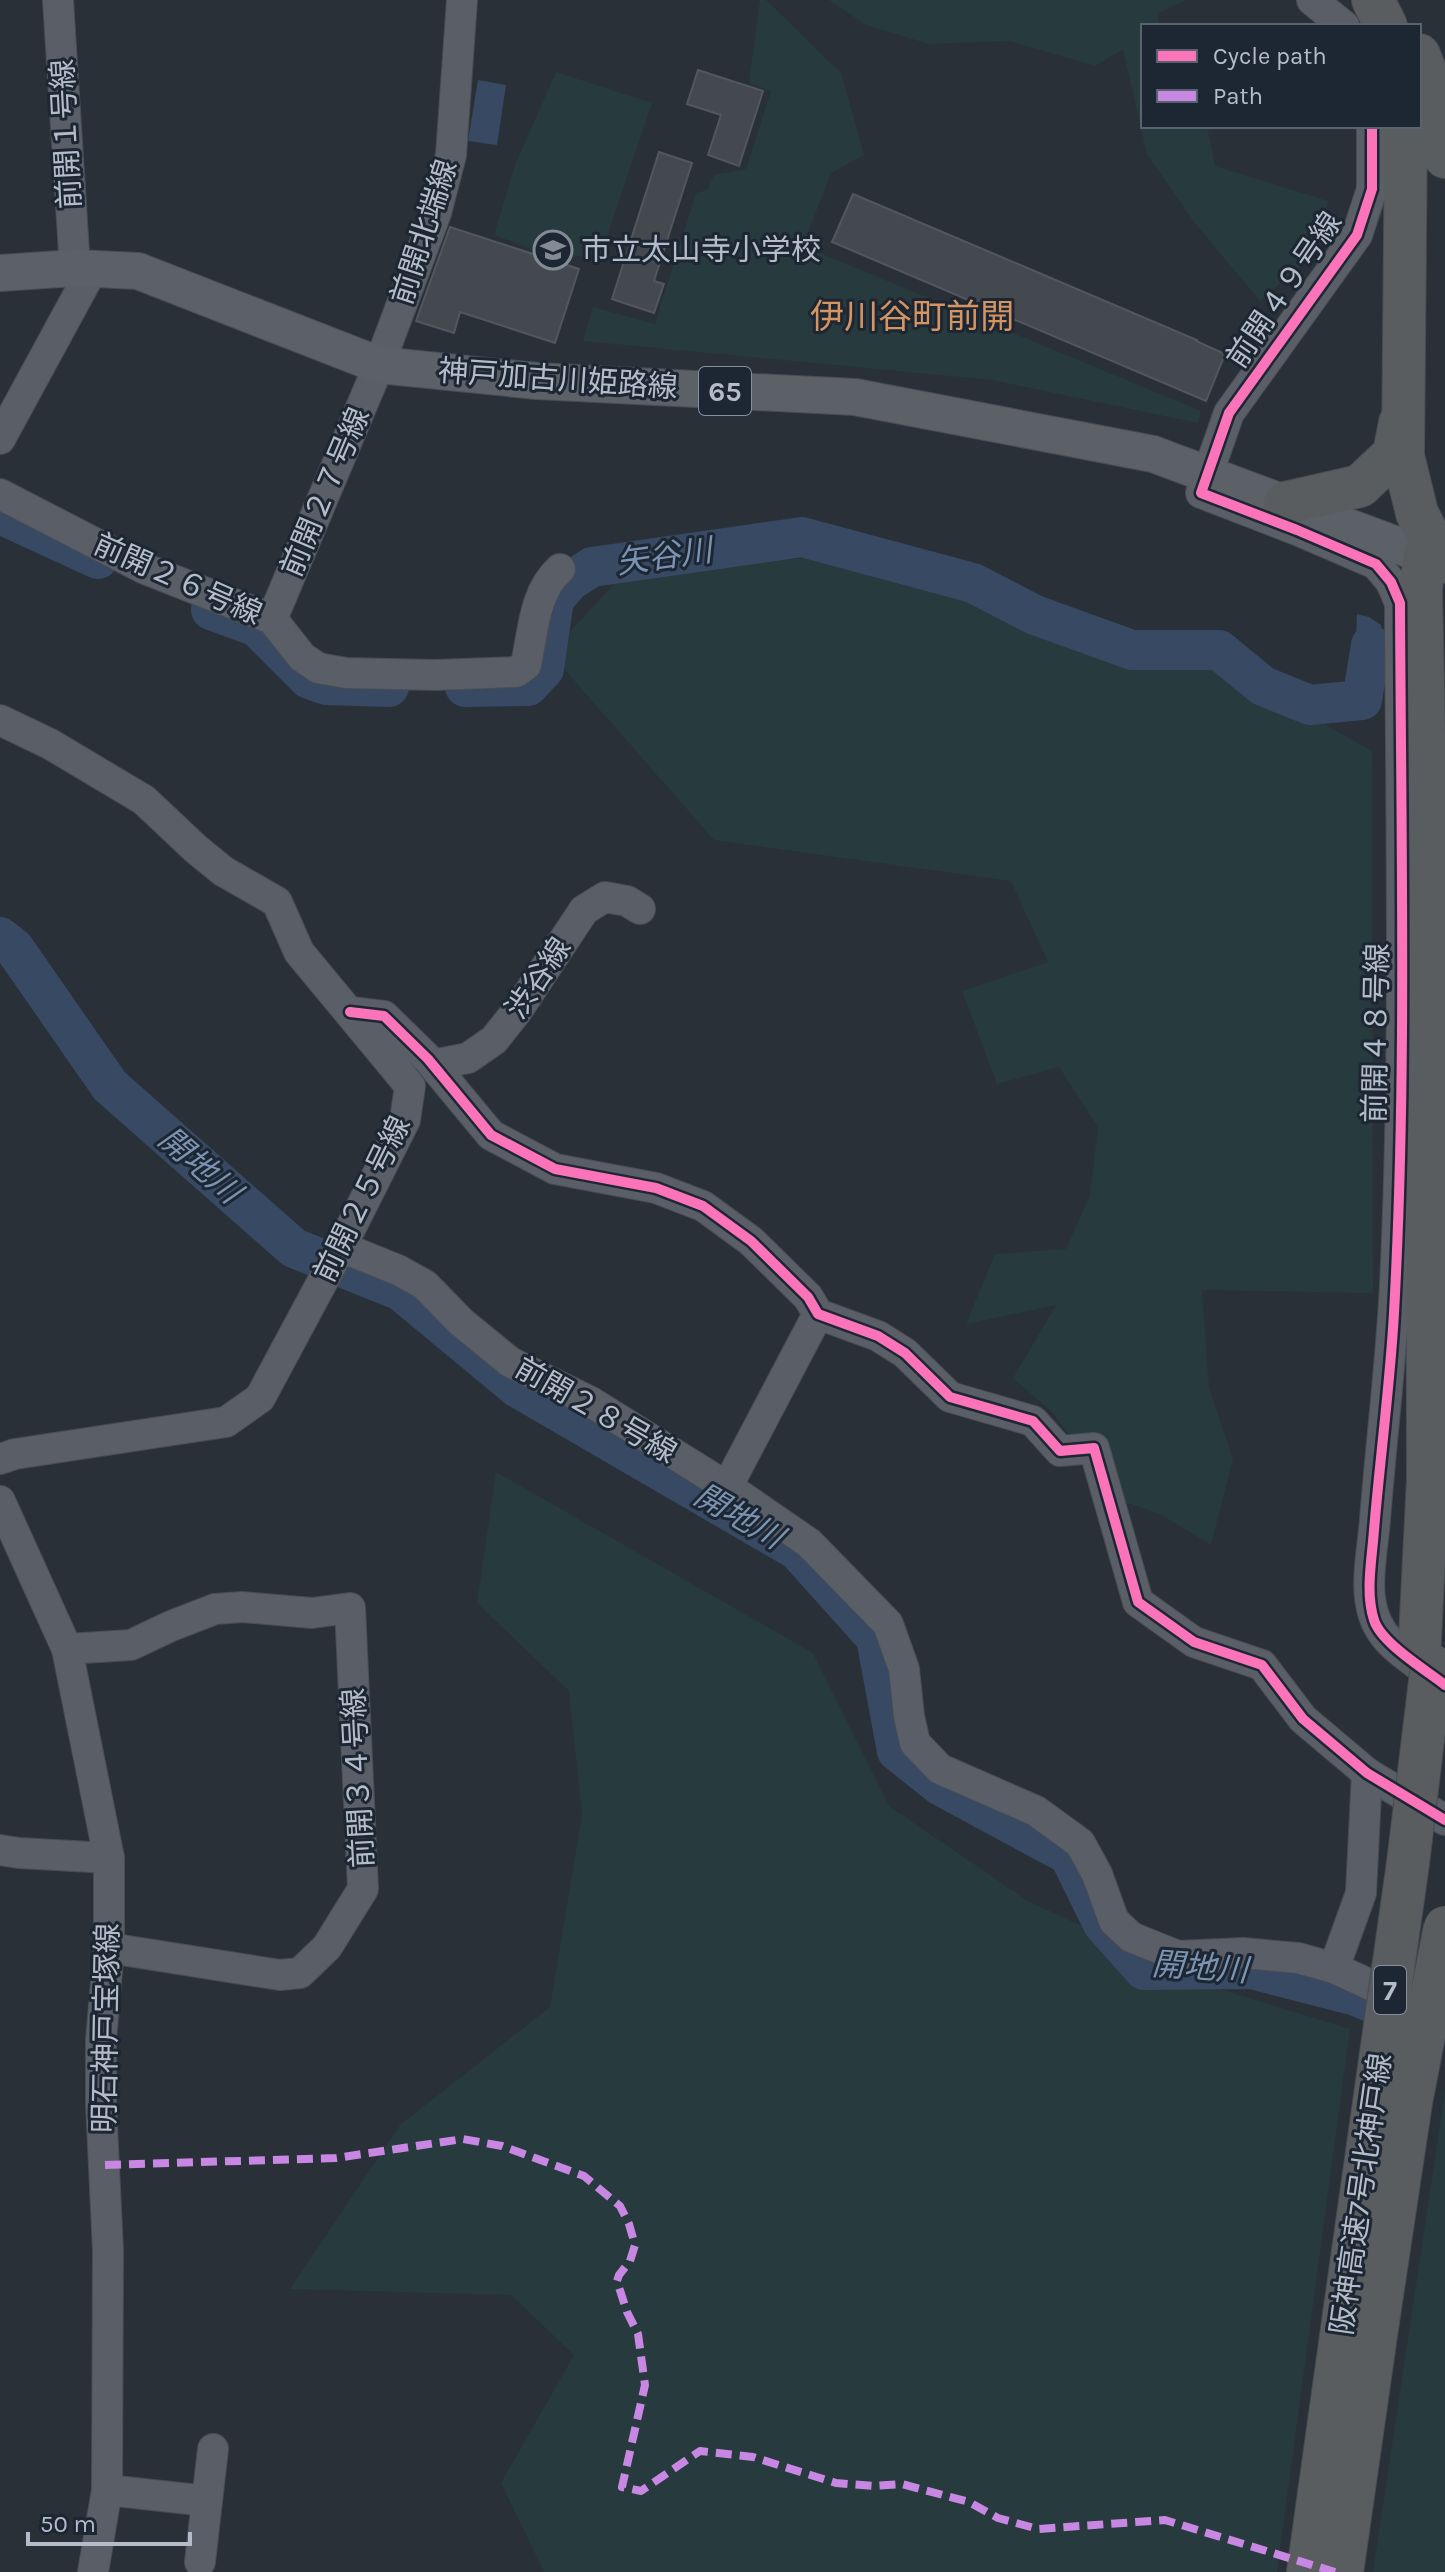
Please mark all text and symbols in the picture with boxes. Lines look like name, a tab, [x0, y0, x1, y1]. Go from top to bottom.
legend	[1141, 24, 1421, 128]
text: Cycle path	[1213, 42, 1327, 70]
street label: 前開１号線	[44, 58, 88, 210]
text: Path	[1213, 82, 1263, 110]
street label: 前開北端線	[384, 155, 464, 309]
street label: 前開４９号線	[1219, 205, 1349, 375]
school or university icon: 市立太山寺小学校	[532, 229, 574, 271]
place label: 市立太山寺小学校	[581, 232, 821, 268]
district label: 伊川谷町前開	[810, 297, 1014, 337]
street label: 神戸加古川姫路線	[437, 353, 679, 405]
road number: 65	[699, 367, 751, 415]
street label: 前開２７号線	[273, 402, 377, 582]
street label: 前開２６号線	[88, 526, 268, 632]
water label: 矢谷川	[614, 531, 717, 581]
street label: 渋谷線	[498, 931, 578, 1025]
street label: 前開４８号線	[1356, 943, 1396, 1123]
street label: 前開２５号線	[306, 1110, 418, 1288]
water label: 開地川	[151, 1120, 250, 1213]
street label: 前開２８号線	[509, 1349, 683, 1471]
water label: 開地川	[688, 1476, 792, 1558]
street label: 前開３４号線	[335, 1687, 381, 1869]
street label: 明石神戸宝塚線	[86, 1923, 126, 2133]
water label: 開地川	[1151, 1946, 1252, 1990]
road number: 7	[1374, 1966, 1406, 2014]
street label: 阪神高速7号北神戸線	[1323, 2051, 1399, 2337]
scale bar	[28, 2496, 190, 2546]
text: 50 m	[40, 2510, 96, 2538]

